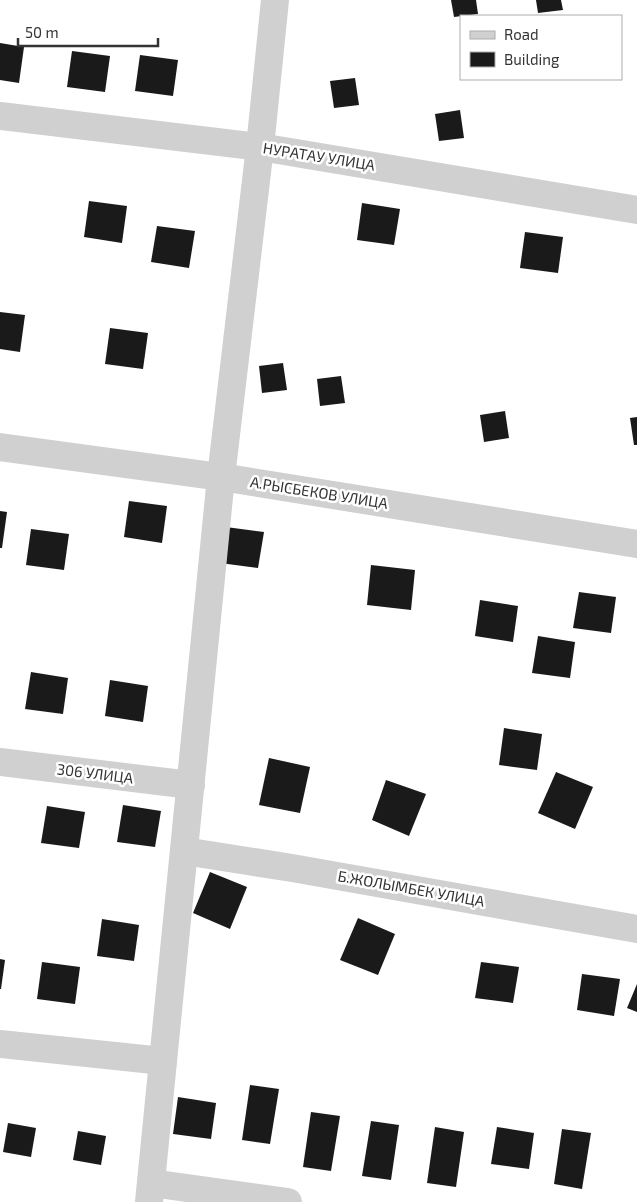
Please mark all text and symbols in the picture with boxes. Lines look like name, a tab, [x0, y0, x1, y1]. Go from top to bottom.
scale bar	[18, 15, 158, 47]
legend	[460, 15, 622, 80]
text: 50 m	[25, 23, 59, 41]
text: Road	[504, 25, 539, 43]
text: Building	[504, 50, 560, 68]
street label: НУРАТАУ УЛИЦА	[262, 138, 377, 174]
street label: А.РЫСБЕКОВ УЛИЦА	[249, 472, 390, 512]
street label: 306 УЛИЦА	[56, 759, 135, 787]
street label: Б.ЖОЛЫМБЕК УЛИЦА	[336, 866, 487, 910]

